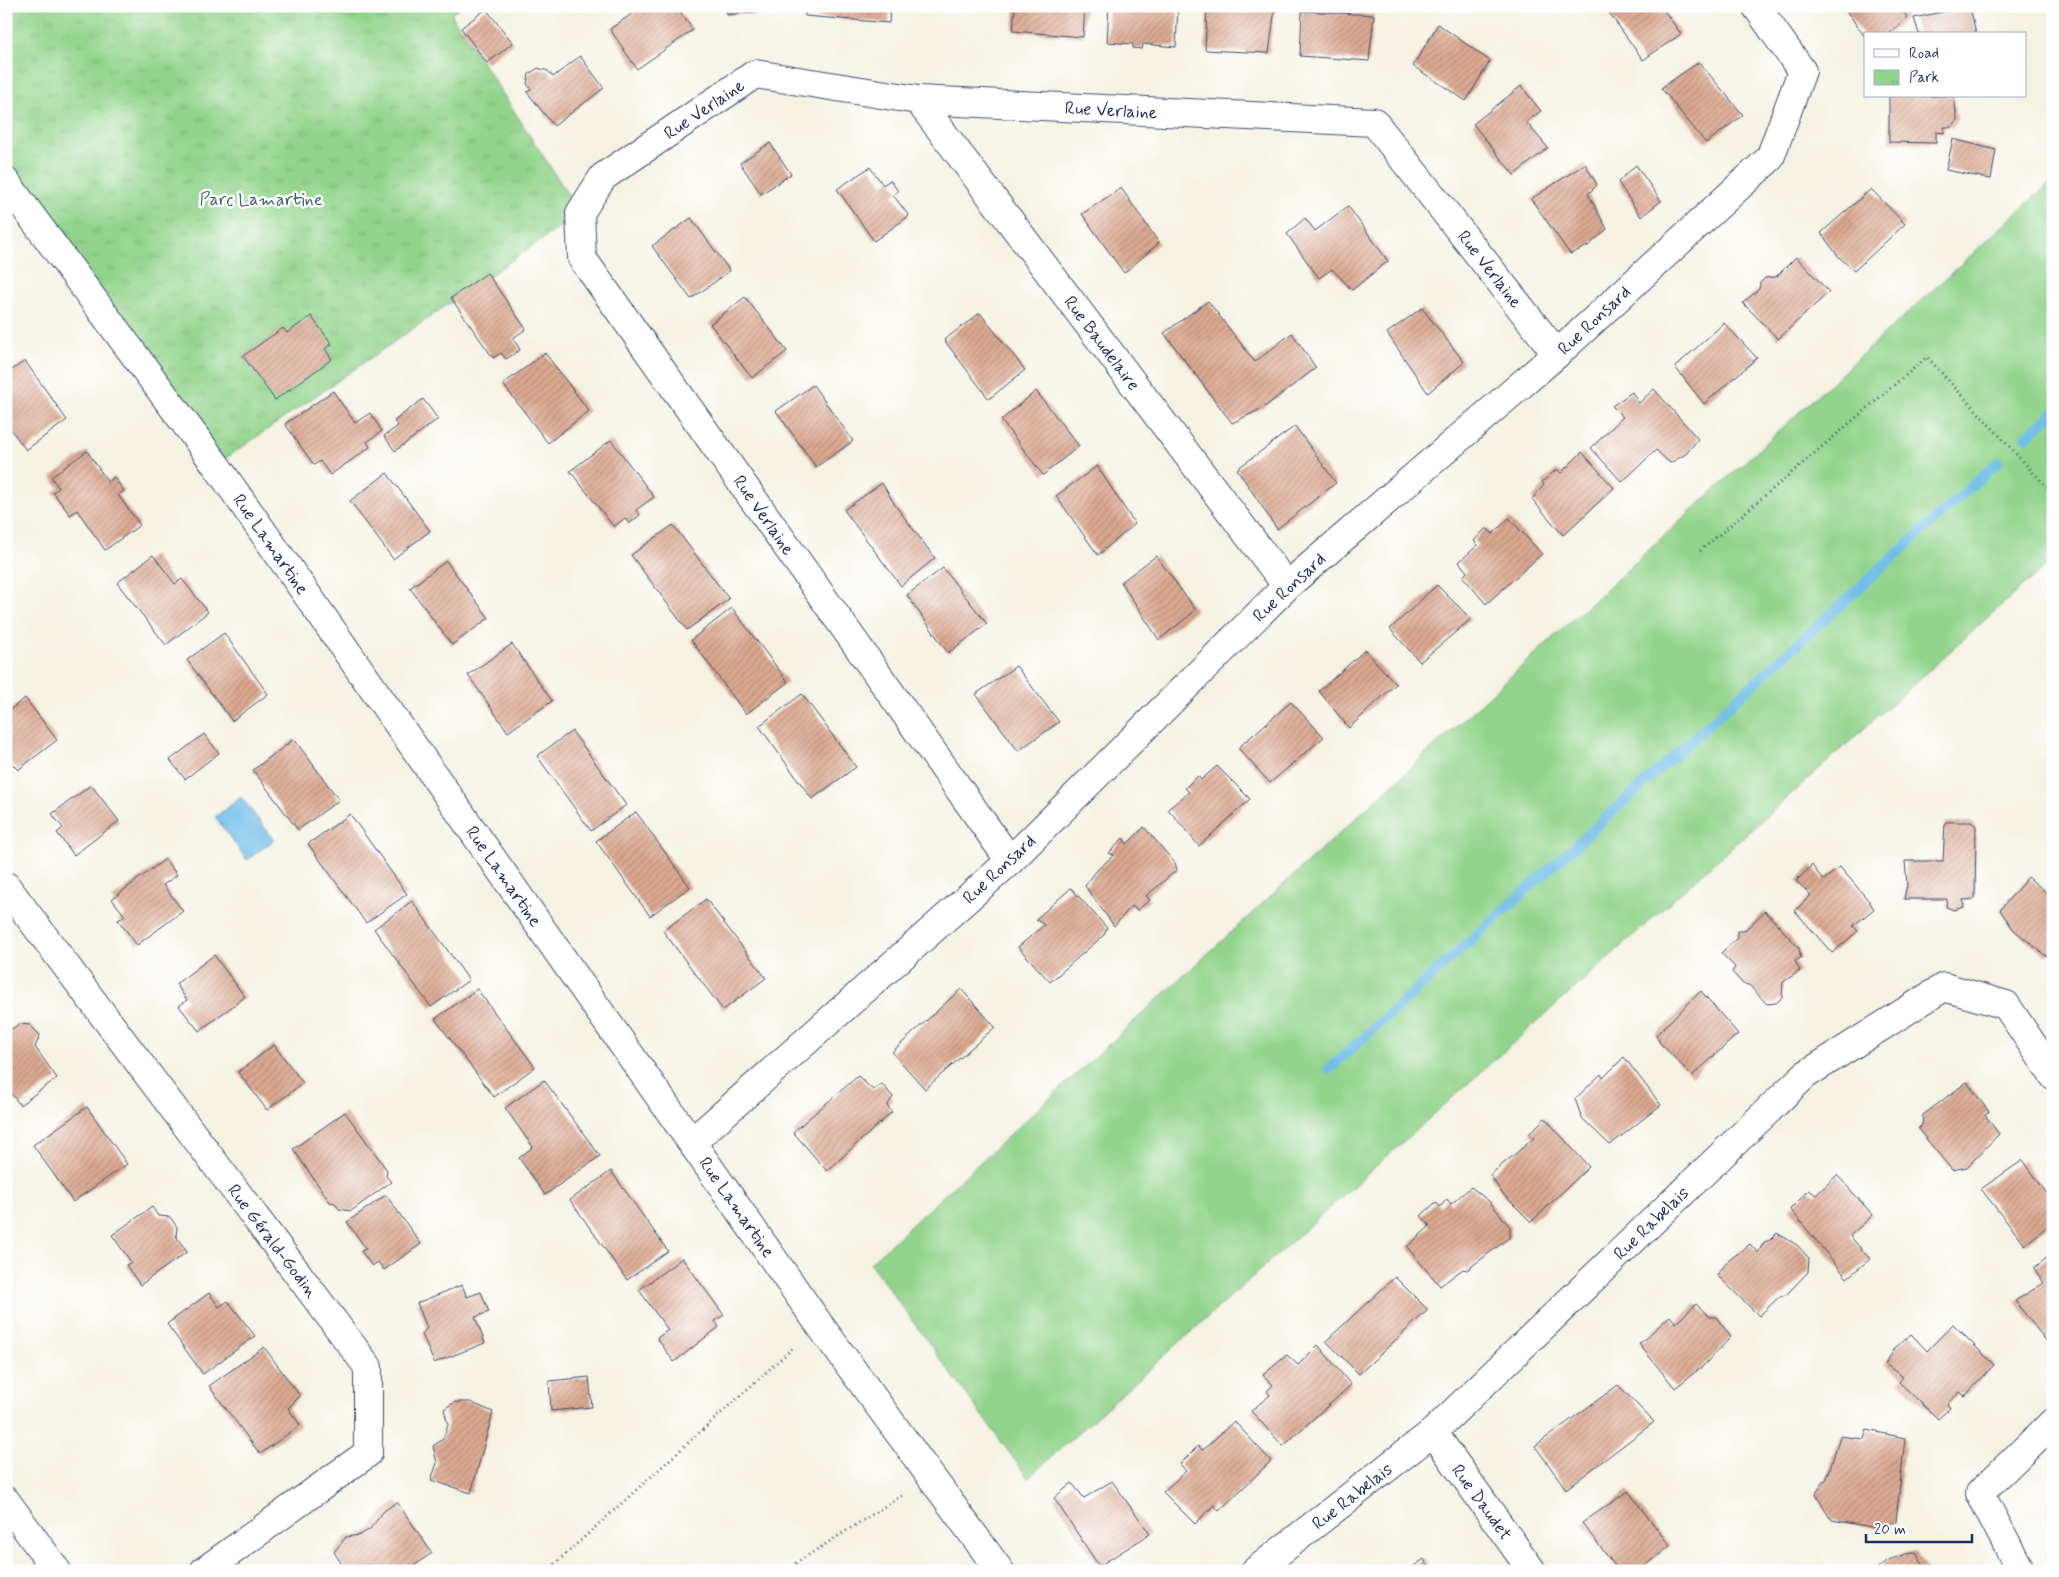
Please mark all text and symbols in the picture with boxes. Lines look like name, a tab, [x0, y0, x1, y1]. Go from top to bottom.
legend	[1864, 32, 2026, 98]
text: Road	[1909, 44, 1939, 64]
text: Park	[1909, 68, 1939, 88]
street label: Rue Verlaine	[659, 74, 750, 146]
street label: Rue Verlaine	[1064, 97, 1158, 125]
park label: Parc Lamartine	[199, 188, 323, 212]
street label: Rue Verlaine	[1451, 226, 1527, 314]
street label: Rue Ronsard	[1553, 281, 1636, 361]
street label: Rue Baudelaire	[1058, 291, 1145, 396]
street label: Rue Verlaine	[727, 471, 800, 560]
street label: Rue Lamartine	[227, 489, 314, 600]
street label: Rue Ronsard	[1248, 548, 1331, 628]
street label: Rue Lamartine	[460, 821, 547, 932]
street label: Rue Ronsard	[958, 830, 1041, 910]
street label: Rue Lamartine	[693, 1152, 780, 1263]
street label: Rue Gérald-Godin	[221, 1180, 323, 1304]
street label: Rue Rabelais	[1609, 1182, 1695, 1266]
street label: Rue Rabelais	[1307, 1458, 1398, 1536]
street label: Rue Daudet	[1445, 1460, 1517, 1545]
scale bar	[1866, 1512, 1973, 1544]
text: 20 m	[1874, 1520, 1906, 1540]

